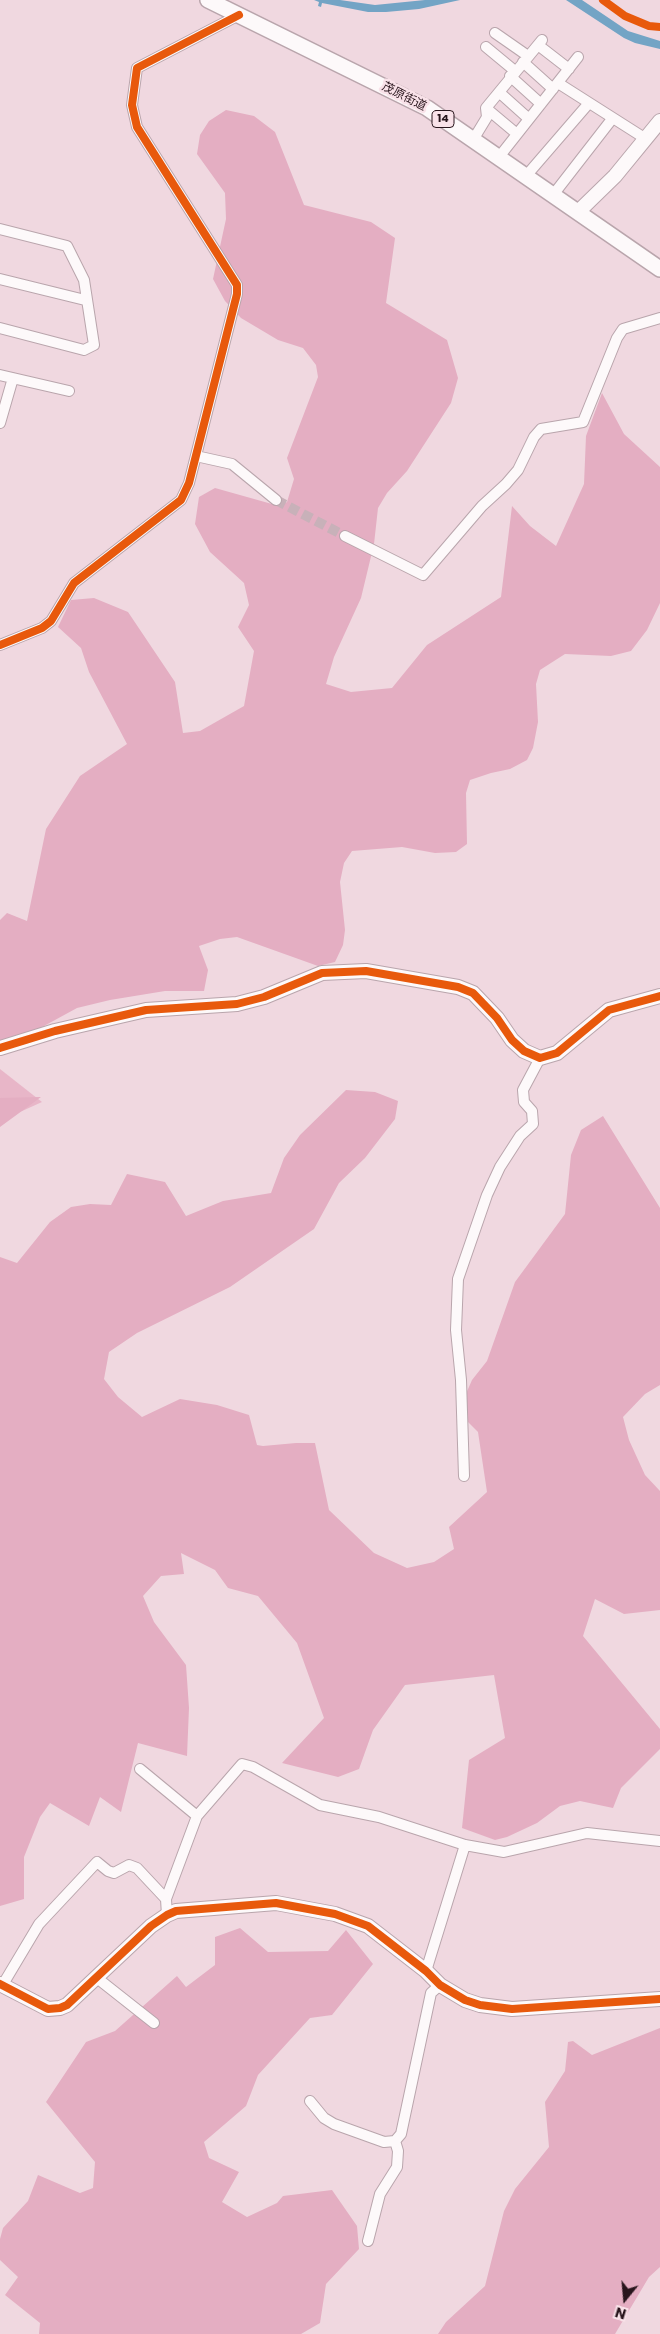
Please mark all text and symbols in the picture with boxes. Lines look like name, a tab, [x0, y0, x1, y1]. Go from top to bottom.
street label: 茂原街道	[379, 80, 429, 114]
road number: 14	[432, 110, 454, 128]
north arrow	[600, 2274, 650, 2324]
text: N	[613, 2302, 629, 2324]

